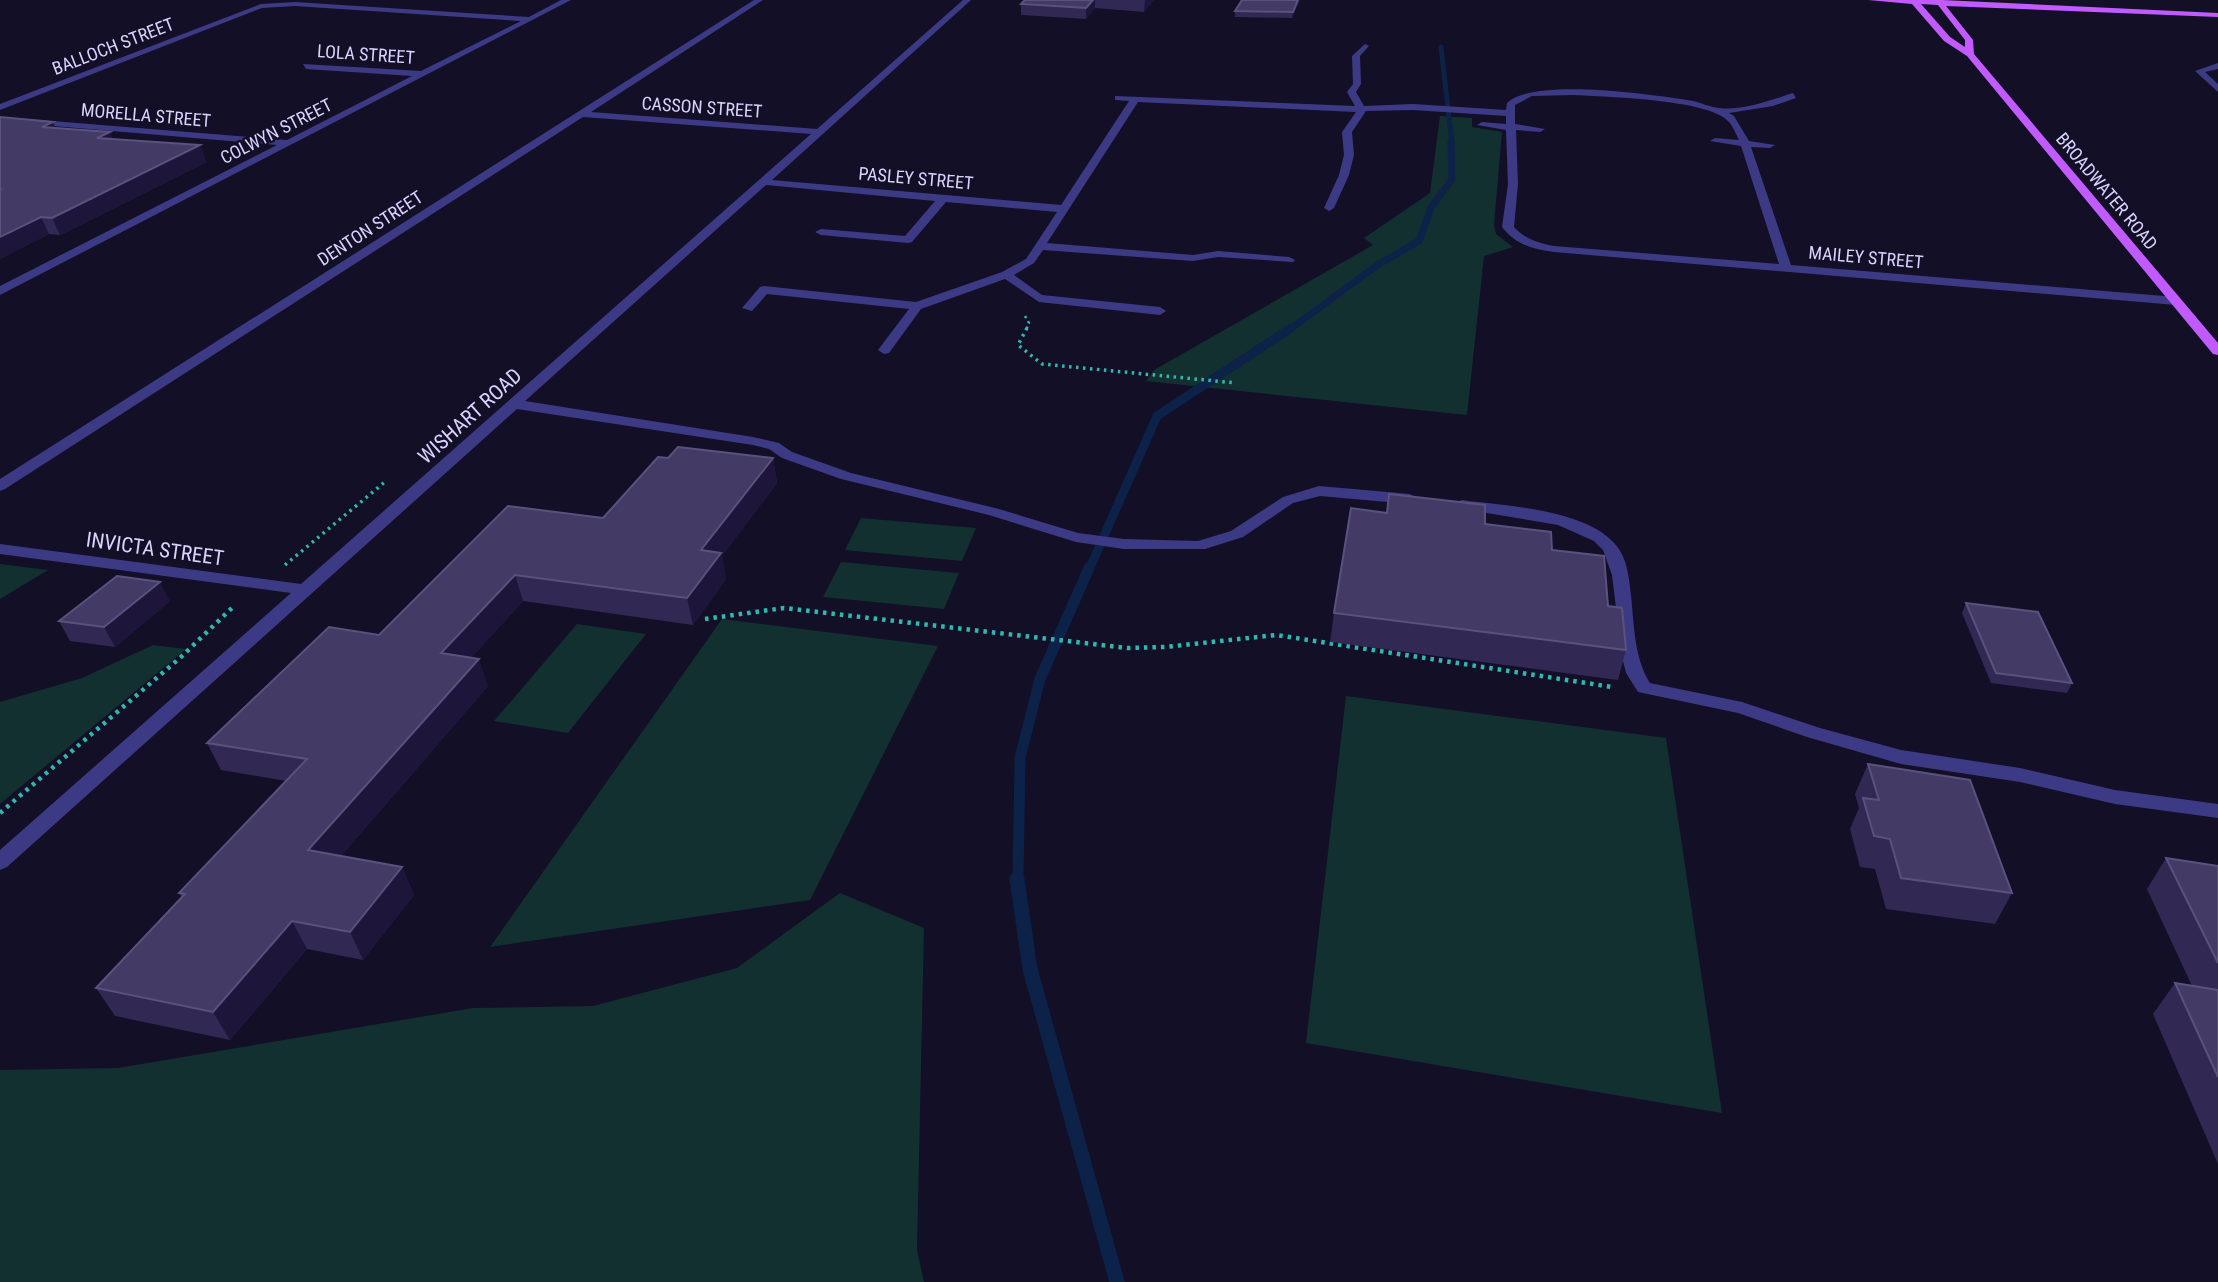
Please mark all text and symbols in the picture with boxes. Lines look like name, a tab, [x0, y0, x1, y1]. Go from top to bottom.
street label: BALLOCH STREET	[49, 13, 177, 79]
street label: LOLA STREET	[317, 40, 415, 68]
street label: CASSON STREET	[641, 92, 763, 122]
street label: COLWYN STREET	[217, 94, 335, 168]
street label: MORELLA STREET	[80, 99, 212, 131]
street label: BROADWATER ROAD	[2052, 128, 2162, 254]
street label: PASLEY STREET	[858, 163, 974, 193]
street label: DENTON STREET	[314, 186, 426, 270]
street label: MAILEY STREET	[1808, 242, 1924, 272]
street label: WISHART ROAD	[413, 363, 527, 469]
street label: INVICTA STREET	[85, 527, 226, 571]

